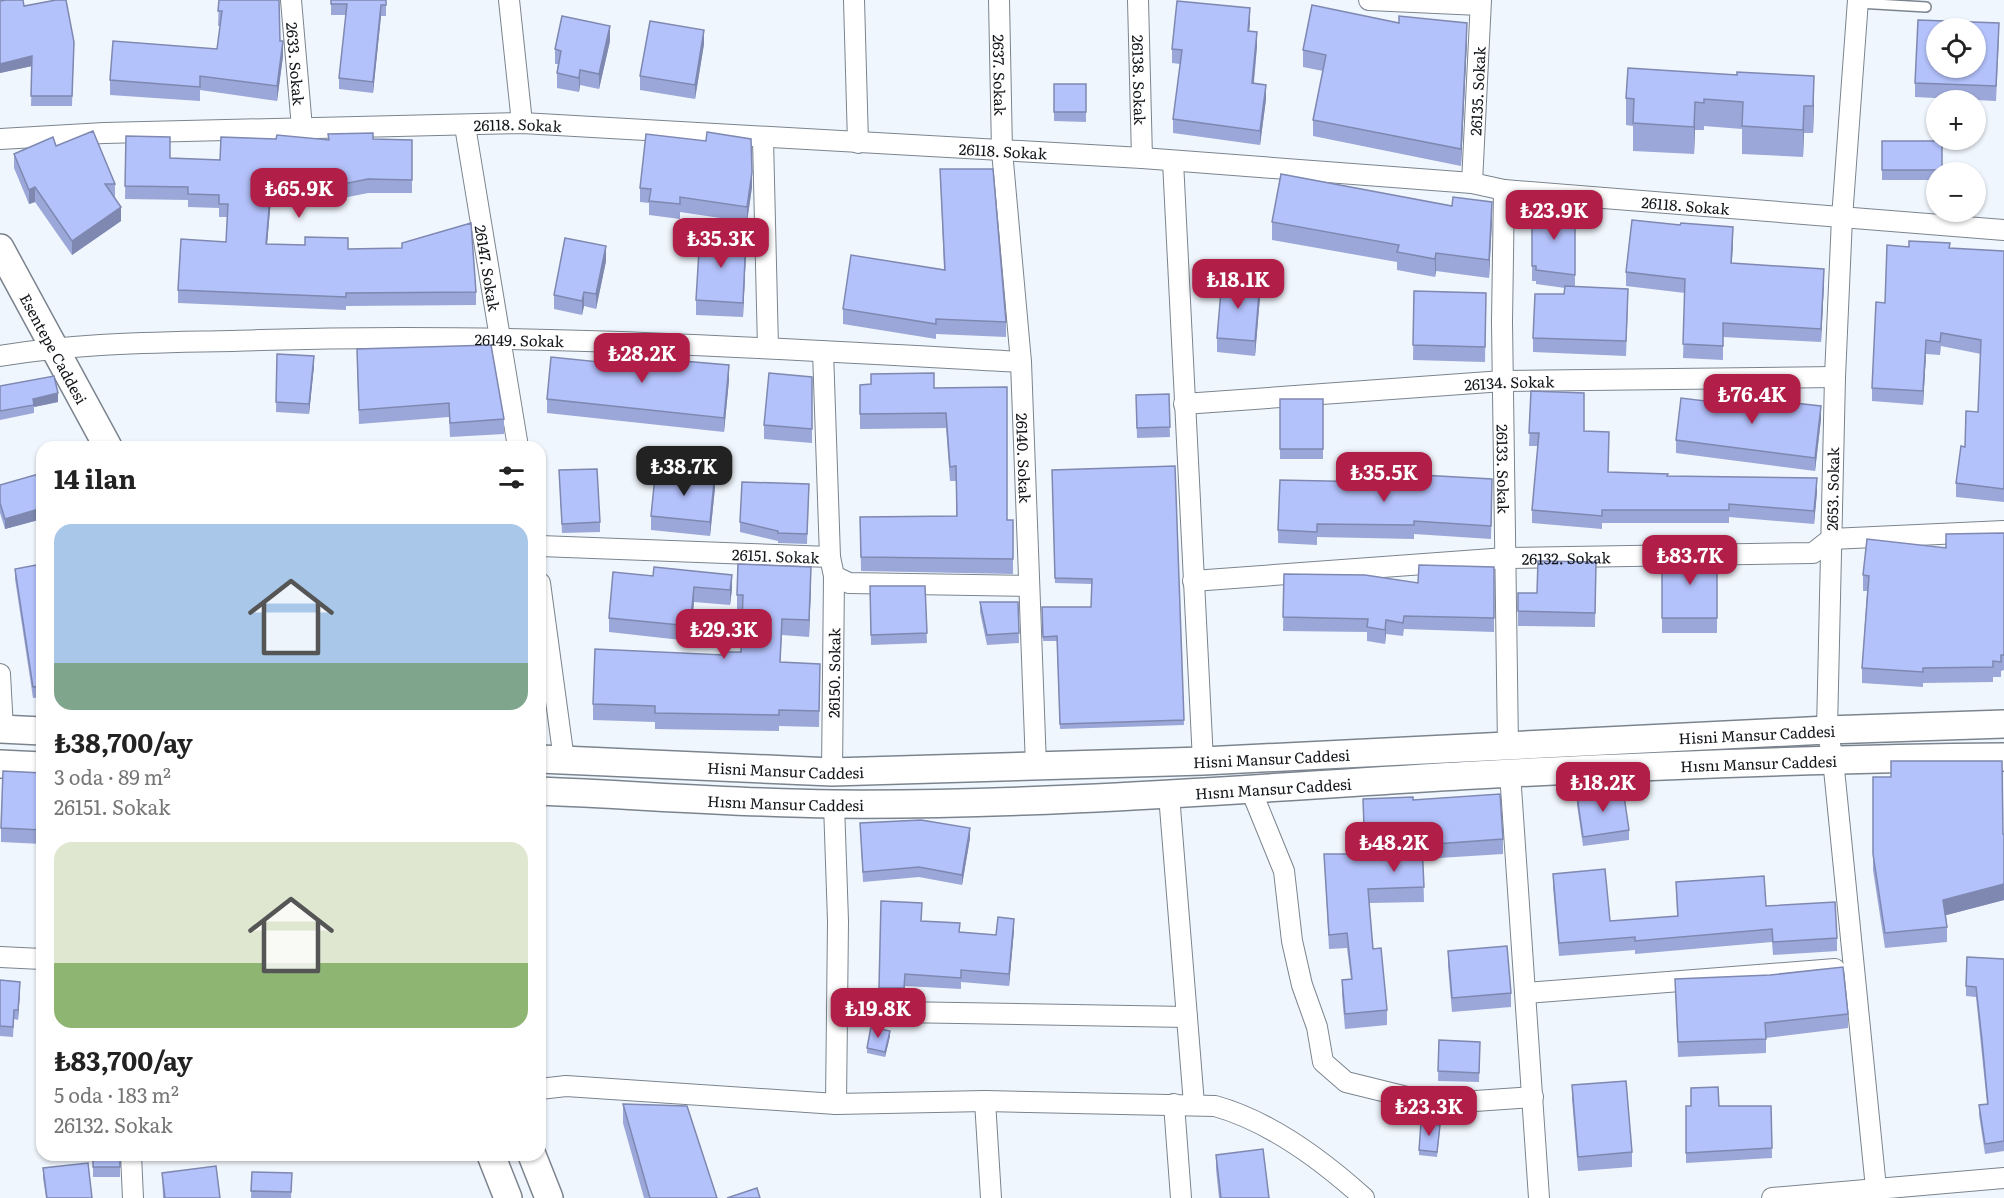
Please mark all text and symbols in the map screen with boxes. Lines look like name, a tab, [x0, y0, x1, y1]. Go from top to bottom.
map controls	[1926, 18, 1986, 222]
button: locate	[1926, 18, 1986, 78]
street label: 2633. Sokak	[281, 21, 312, 107]
street label: 2637. Sokak	[988, 34, 1013, 117]
street label: 26138. Sokak	[1127, 35, 1153, 126]
street label: 26135. Sokak	[1463, 45, 1490, 136]
button: +	[1926, 90, 1986, 150]
street label: 26118. Sokak	[473, 111, 563, 137]
street label: 26118. Sokak	[958, 136, 1048, 164]
button: −	[1926, 162, 1986, 222]
pin: ₺65.9K	[250, 168, 348, 219]
text: ₺65.9K	[264, 172, 334, 202]
pin: ₺23.9K	[1505, 190, 1603, 241]
street label: 26118. Sokak	[1641, 190, 1731, 220]
text: ₺23.9K	[1520, 194, 1588, 224]
pin: ₺35.3K	[672, 218, 770, 269]
text: ₺35.3K	[687, 222, 755, 252]
street label: 26147. Sokak	[470, 223, 507, 314]
pin: ₺18.1K	[1189, 259, 1287, 310]
text: ₺18.1K	[1206, 263, 1270, 293]
street label: Esentepe Caddesi	[15, 289, 94, 408]
street label: 26149. Sokak	[474, 327, 565, 352]
pin: ₺28.2K	[593, 333, 691, 384]
text: ₺28.2K	[608, 337, 676, 367]
street label: 26134. Sokak	[1463, 369, 1555, 395]
pin: ₺76.4K	[1703, 374, 1801, 425]
text: ₺76.4K	[1718, 378, 1786, 408]
street label: 26140. Sokak	[1011, 413, 1038, 504]
street label: 26133. Sokak	[1492, 424, 1516, 515]
pin: ₺38.7K	[635, 446, 733, 497]
street label: 2653. Sokak	[1820, 446, 1844, 531]
text: ₺38.7K	[650, 450, 718, 480]
pin: ₺35.5K	[1335, 452, 1433, 503]
text: ₺35.5K	[1350, 456, 1418, 486]
text: 14 ilan	[54, 458, 136, 497]
icon: filters	[495, 461, 528, 494]
pin: ₺83.7K	[1641, 535, 1739, 586]
text: ₺83.7K	[1656, 539, 1724, 569]
street label: 26151. Sokak	[732, 542, 821, 568]
street label: 26132. Sokak	[1521, 545, 1612, 569]
icon: home	[237, 563, 345, 671]
pin: ₺29.3K	[675, 609, 773, 660]
text: ₺29.3K	[690, 613, 758, 643]
street label: 26150. Sokak	[821, 627, 845, 718]
street label: Hisni Mansur Caddesi	[1678, 718, 1836, 749]
text: ₺38,700/ay	[54, 722, 193, 761]
street label: Hisni Mansur Caddesi	[1193, 742, 1350, 773]
street label: Hısnı Mansur Caddesi	[1680, 748, 1837, 777]
street label: Hisni Mansur Caddesi	[707, 755, 864, 784]
text: 3 oda · 89 m²	[54, 761, 171, 791]
pin: ₺18.2K	[1554, 762, 1652, 813]
text: ₺18.2K	[1570, 766, 1636, 796]
street label: Hısnı Mansur Caddesi	[1194, 771, 1352, 804]
street label: Hısnı Mansur Caddesi	[707, 788, 864, 816]
text: 26151. Sokak	[54, 791, 171, 821]
pin: ₺48.2K	[1345, 822, 1443, 873]
text: ₺48.2K	[1359, 826, 1429, 856]
icon: home	[237, 881, 345, 989]
pin: ₺19.8K	[829, 988, 927, 1039]
text: ₺19.8K	[845, 992, 911, 1022]
text: ₺83,700/ay	[54, 1040, 193, 1079]
text: 5 oda · 183 m²	[54, 1079, 179, 1109]
pin: ₺23.3K	[1380, 1086, 1478, 1137]
text: ₺23.3K	[1395, 1090, 1463, 1120]
text: 26132. Sokak	[54, 1109, 173, 1139]

